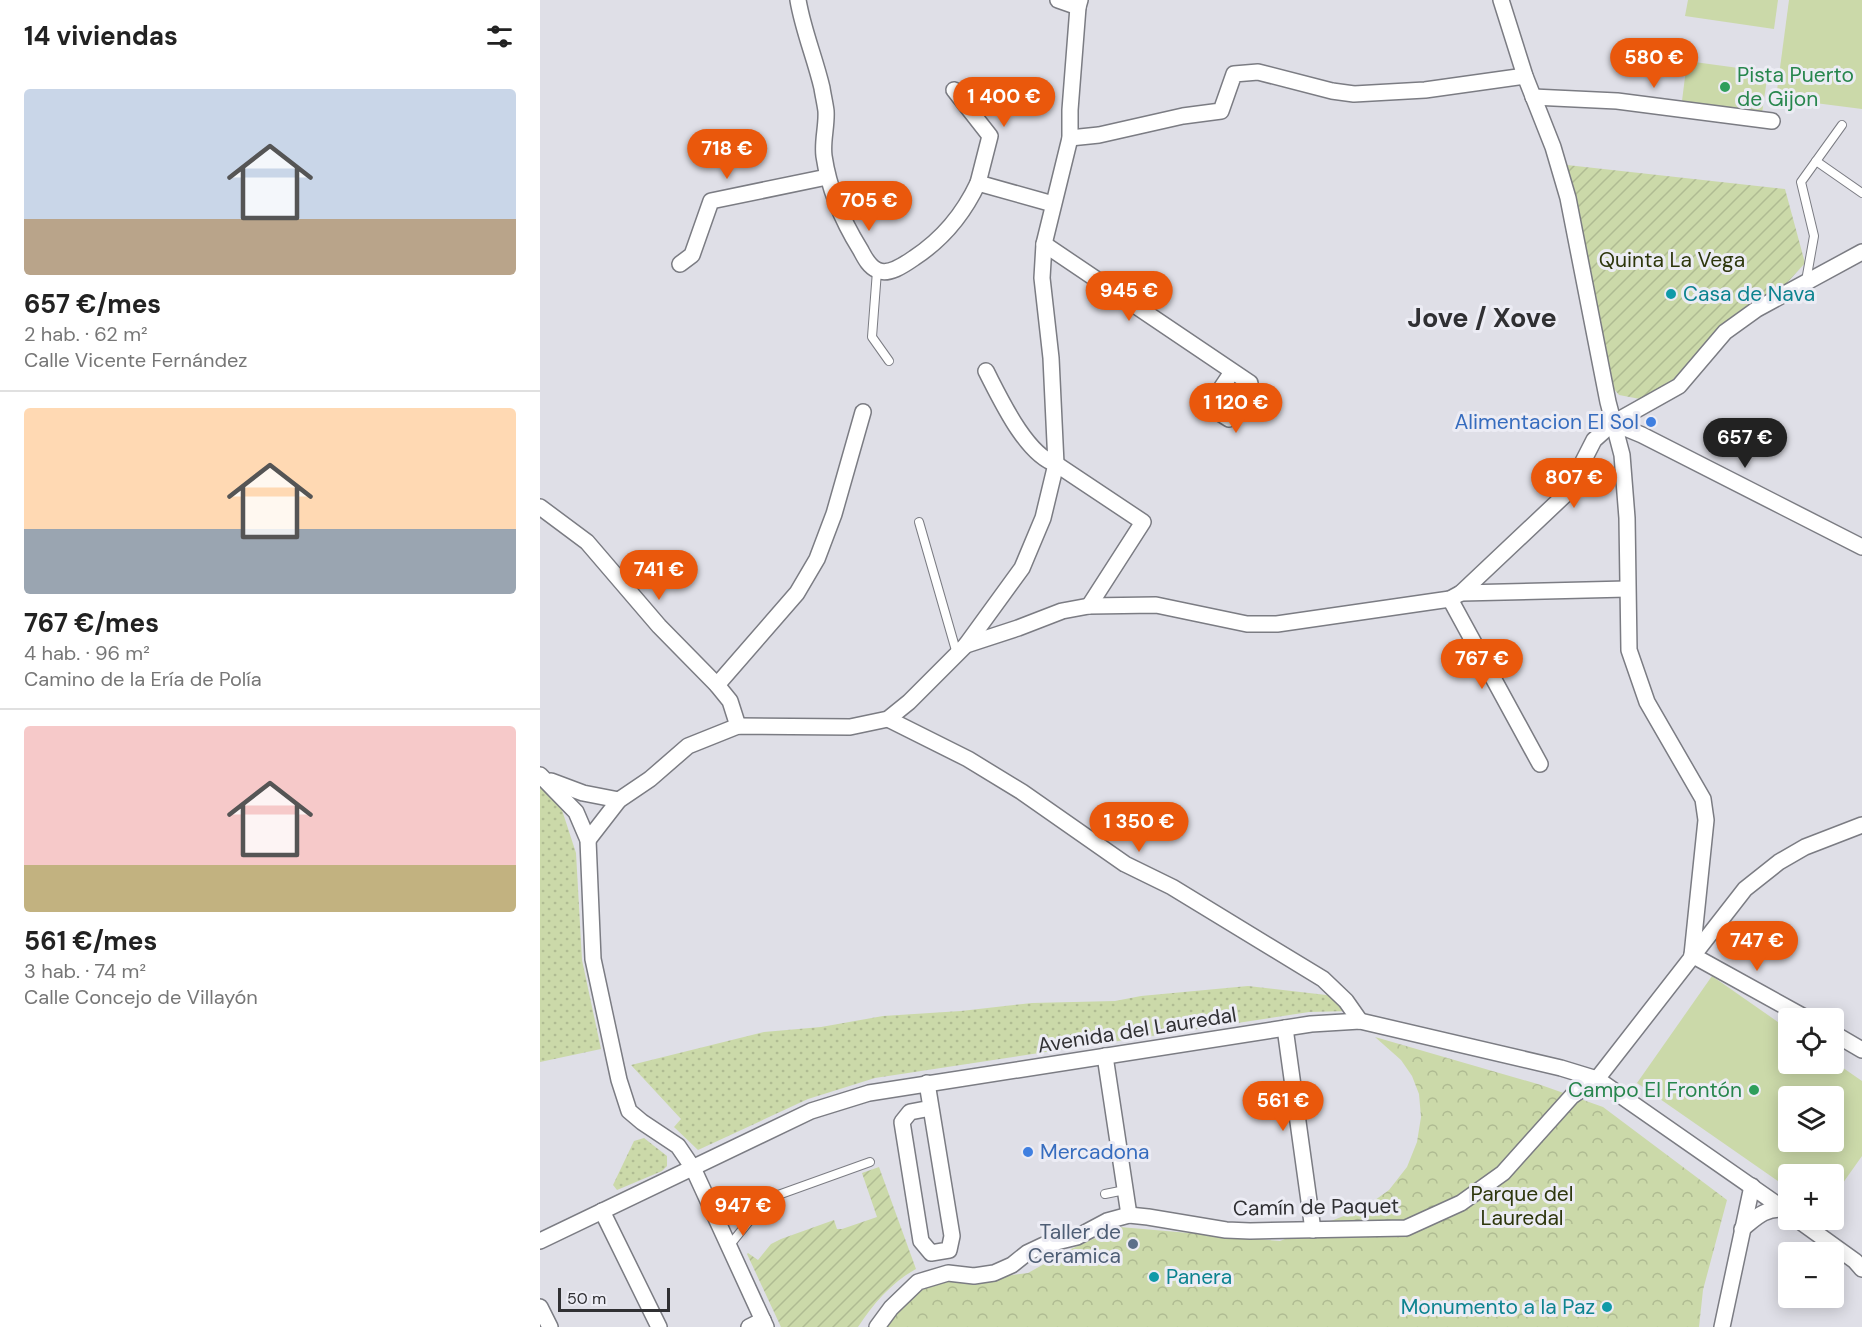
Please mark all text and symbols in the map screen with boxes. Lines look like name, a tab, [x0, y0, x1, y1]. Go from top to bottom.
text: 14 viviendas	[24, 19, 178, 53]
icon: filters	[483, 20, 516, 53]
pin: 580 €	[1612, 38, 1696, 89]
text: 580 €	[1624, 44, 1684, 70]
place label: Pista Puerto de Gijon	[1737, 61, 1854, 113]
pin: 1 400 €	[949, 77, 1059, 128]
marker: Pista Puerto de Gijon	[1718, 80, 1732, 94]
text: 1 400 €	[967, 83, 1041, 109]
icon: home	[216, 128, 324, 236]
pin: 718 €	[685, 129, 769, 180]
text: 718 €	[701, 135, 753, 161]
pin: 705 €	[827, 181, 911, 232]
text: 705 €	[840, 187, 898, 213]
park label: Quinta La Vega	[1599, 246, 1745, 274]
pin: 945 €	[1087, 271, 1171, 322]
text: 945 €	[1100, 277, 1158, 303]
place label: Casa de Nava	[1683, 280, 1815, 308]
text: 657 €/mes	[24, 287, 161, 321]
marker: Casa de Nava	[1664, 287, 1678, 301]
district label: Jove / Xove	[1407, 300, 1557, 335]
text: 2 hab. · 62 m²	[24, 321, 148, 347]
text: Calle Vicente Fernández	[24, 347, 247, 373]
pin: 1 120 €	[1181, 383, 1291, 434]
text: 1 120 €	[1203, 389, 1269, 415]
place label: Alimentacion El Sol	[1454, 408, 1639, 436]
marker: Alimentacion El Sol	[1644, 415, 1658, 429]
pin: 657 €	[1703, 418, 1787, 469]
text: 657 €	[1717, 424, 1773, 450]
icon: home	[216, 447, 324, 555]
pin: 807 €	[1532, 458, 1616, 509]
text: 807 €	[1545, 464, 1603, 490]
pin: 741 €	[617, 550, 701, 601]
text: 741 €	[634, 556, 684, 582]
text: 767 €/mes	[24, 606, 159, 640]
pin: 767 €	[1440, 639, 1524, 690]
text: 4 hab. · 96 m²	[24, 640, 150, 666]
text: 767 €	[1455, 645, 1509, 671]
text: Camino de la Ería de Polía	[24, 666, 262, 692]
icon: home	[216, 765, 324, 873]
pin: 1 350 €	[1084, 802, 1194, 853]
text: 1 350 €	[1103, 808, 1175, 834]
pin: 747 €	[1715, 921, 1799, 972]
text: 561 €/mes	[24, 924, 157, 958]
text: 747 €	[1730, 927, 1784, 953]
text: 3 hab. · 74 m²	[24, 958, 146, 984]
text: Calle Concejo de Villayón	[24, 984, 258, 1010]
street label: Avenida del Lauredal	[1036, 1000, 1238, 1060]
map controls	[1778, 1008, 1844, 1308]
button: locate	[1778, 1008, 1844, 1074]
place label: Campo El Frontón	[1568, 1076, 1742, 1104]
pin: 561 €	[1241, 1081, 1325, 1132]
marker: Campo El Frontón	[1747, 1083, 1761, 1097]
button: layers	[1778, 1086, 1844, 1152]
text: 561 €	[1257, 1087, 1309, 1113]
place label: Mercadona	[1040, 1138, 1150, 1166]
marker: Mercadona	[1021, 1145, 1035, 1159]
button: +	[1778, 1164, 1844, 1230]
park label: Parque del Lauredal	[1471, 1180, 1573, 1232]
pin: 947 €	[701, 1186, 785, 1237]
text: 947 €	[715, 1192, 771, 1218]
street label: Camín de Paquet	[1233, 1192, 1399, 1222]
place label: Taller de Ceramica	[1028, 1218, 1121, 1270]
marker: Taller de Ceramica	[1126, 1237, 1140, 1251]
button: −	[1778, 1242, 1844, 1308]
place label: Panera	[1166, 1263, 1232, 1291]
marker: Panera	[1147, 1270, 1161, 1284]
scale bar	[558, 1285, 670, 1312]
text: 50 m	[567, 1288, 606, 1309]
place label: Monumento a la Paz	[1401, 1293, 1595, 1321]
marker: Monumento a la Paz	[1600, 1300, 1614, 1314]

